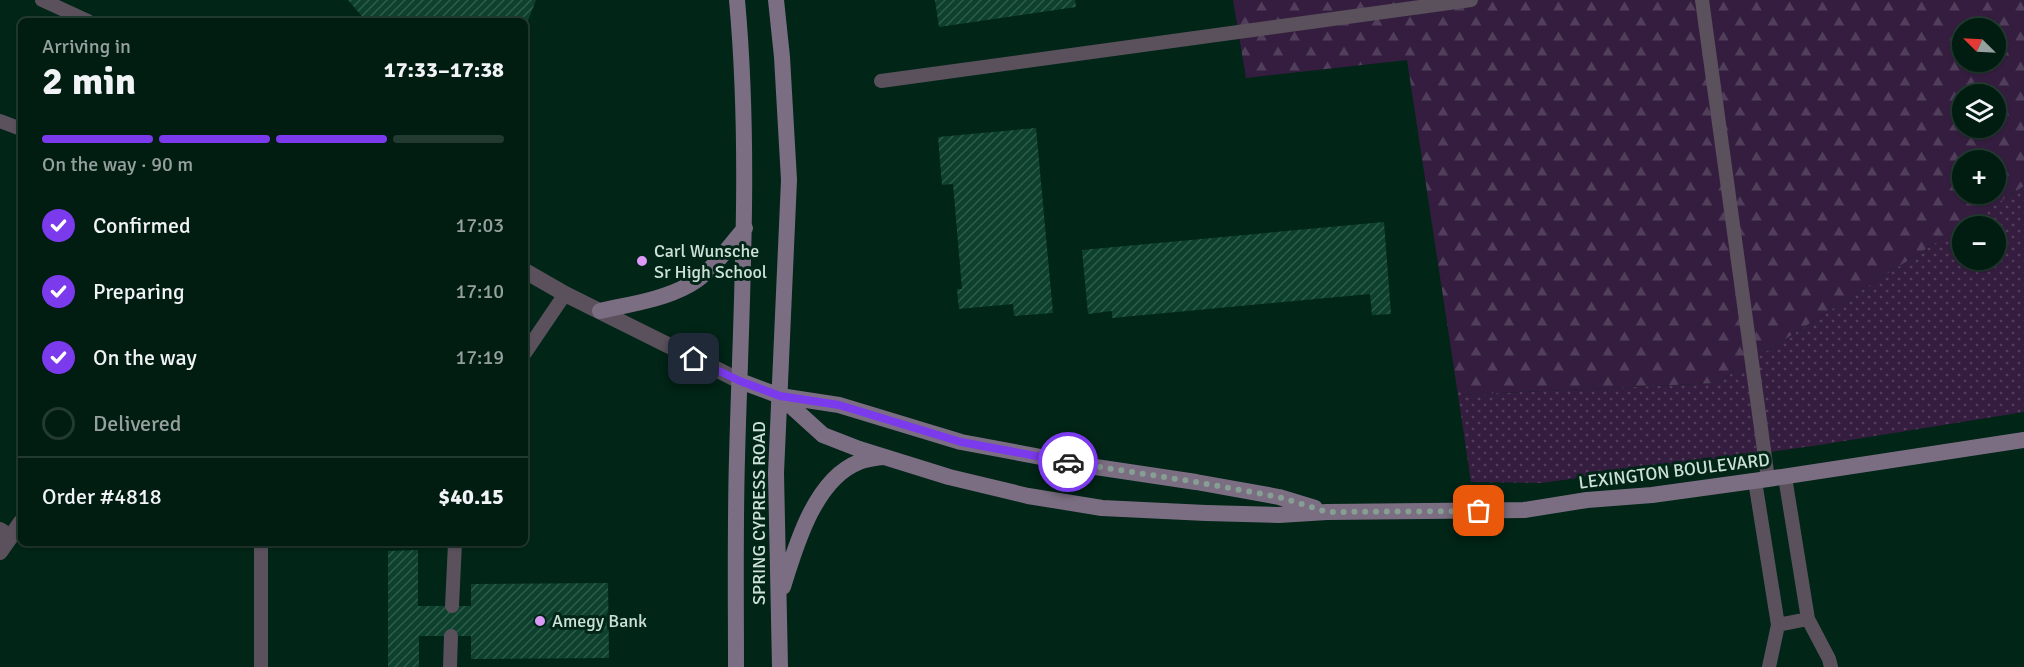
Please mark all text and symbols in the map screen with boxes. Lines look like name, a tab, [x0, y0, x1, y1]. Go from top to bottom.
north arrow	[1952, 18, 2006, 72]
map controls	[1952, 18, 2006, 270]
text: Arriving in	[42, 34, 131, 59]
text: 17:33–17:38	[384, 56, 504, 83]
text: 2 min	[42, 57, 136, 105]
button: layers	[1952, 84, 2006, 138]
button: +	[1952, 150, 2006, 204]
text: On the way · 90 m	[42, 152, 193, 177]
icon: check	[42, 209, 75, 242]
text: Confirmed	[93, 212, 191, 239]
text: 17:03	[455, 213, 504, 238]
button: −	[1952, 216, 2006, 270]
place label: Carl Wunsche Sr High School	[654, 240, 767, 283]
marker: Carl Wunsche Sr High School	[635, 254, 649, 268]
icon: check	[42, 275, 75, 308]
text: Preparing	[93, 278, 185, 305]
text: 17:10	[455, 279, 504, 304]
pin	[668, 333, 719, 384]
icon: check	[42, 341, 75, 374]
icon: home	[677, 342, 710, 375]
text: On the way	[93, 344, 197, 371]
text: 17:19	[455, 345, 504, 370]
text: Delivered	[93, 410, 181, 437]
street label: SPRING CYPRESS ROAD	[748, 421, 770, 605]
courier	[1038, 432, 1098, 492]
icon: car	[1052, 446, 1085, 479]
street label: LEXINGTON BOULEVARD	[1577, 448, 1771, 494]
text: Order #4818	[42, 483, 162, 510]
text: $40.15	[438, 483, 504, 510]
pin	[1453, 485, 1504, 536]
icon: bag	[1462, 494, 1495, 527]
place label: Amegy Bank	[552, 610, 647, 632]
marker: Amegy Bank	[533, 614, 547, 628]

